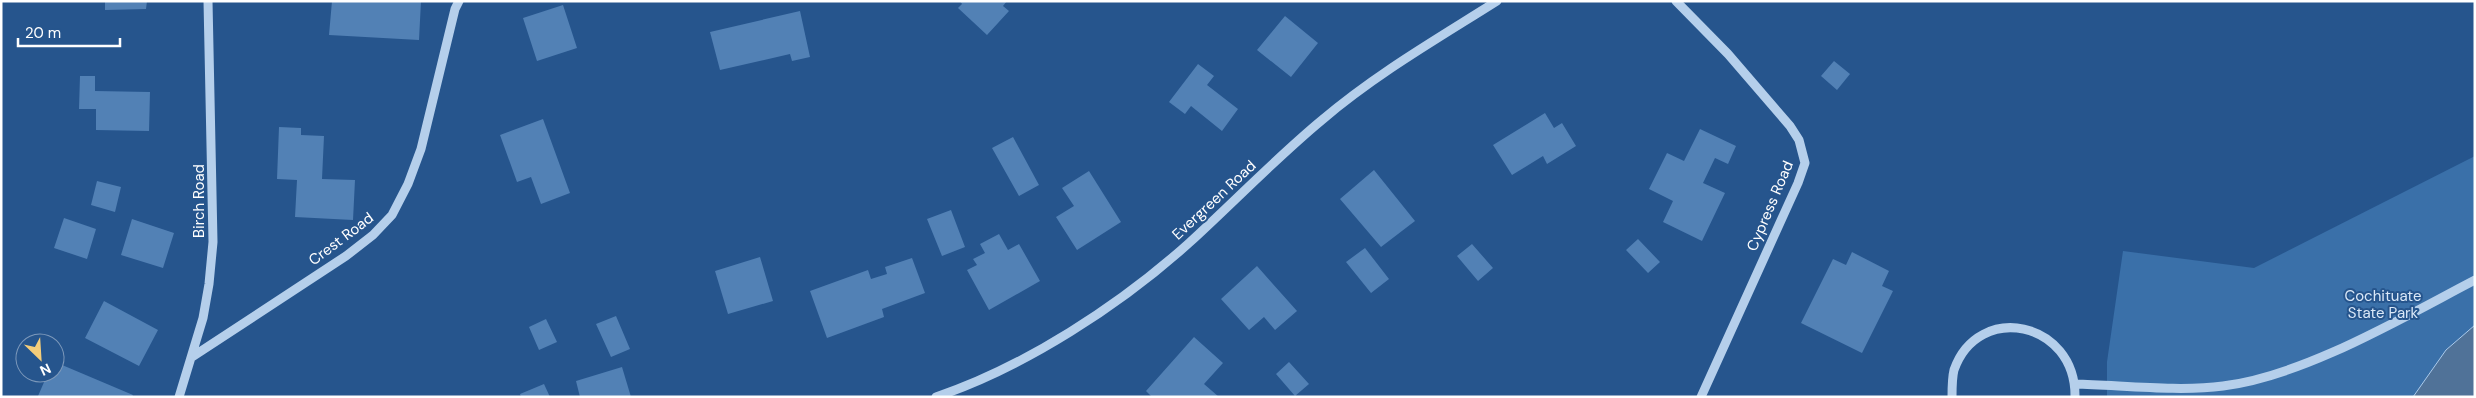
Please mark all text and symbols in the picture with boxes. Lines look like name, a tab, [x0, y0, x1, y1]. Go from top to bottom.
scale bar	[18, 15, 120, 47]
text: 20 m	[25, 23, 61, 43]
street label: Evergreen Road	[1168, 156, 1260, 244]
street label: Cypress Road	[1742, 158, 1798, 254]
street label: Birch Road	[189, 164, 209, 238]
street label: Crest Road	[304, 208, 378, 270]
park label: Cochituate State Park	[2344, 286, 2422, 323]
north arrow	[15, 333, 65, 383]
text: N	[37, 359, 54, 380]

